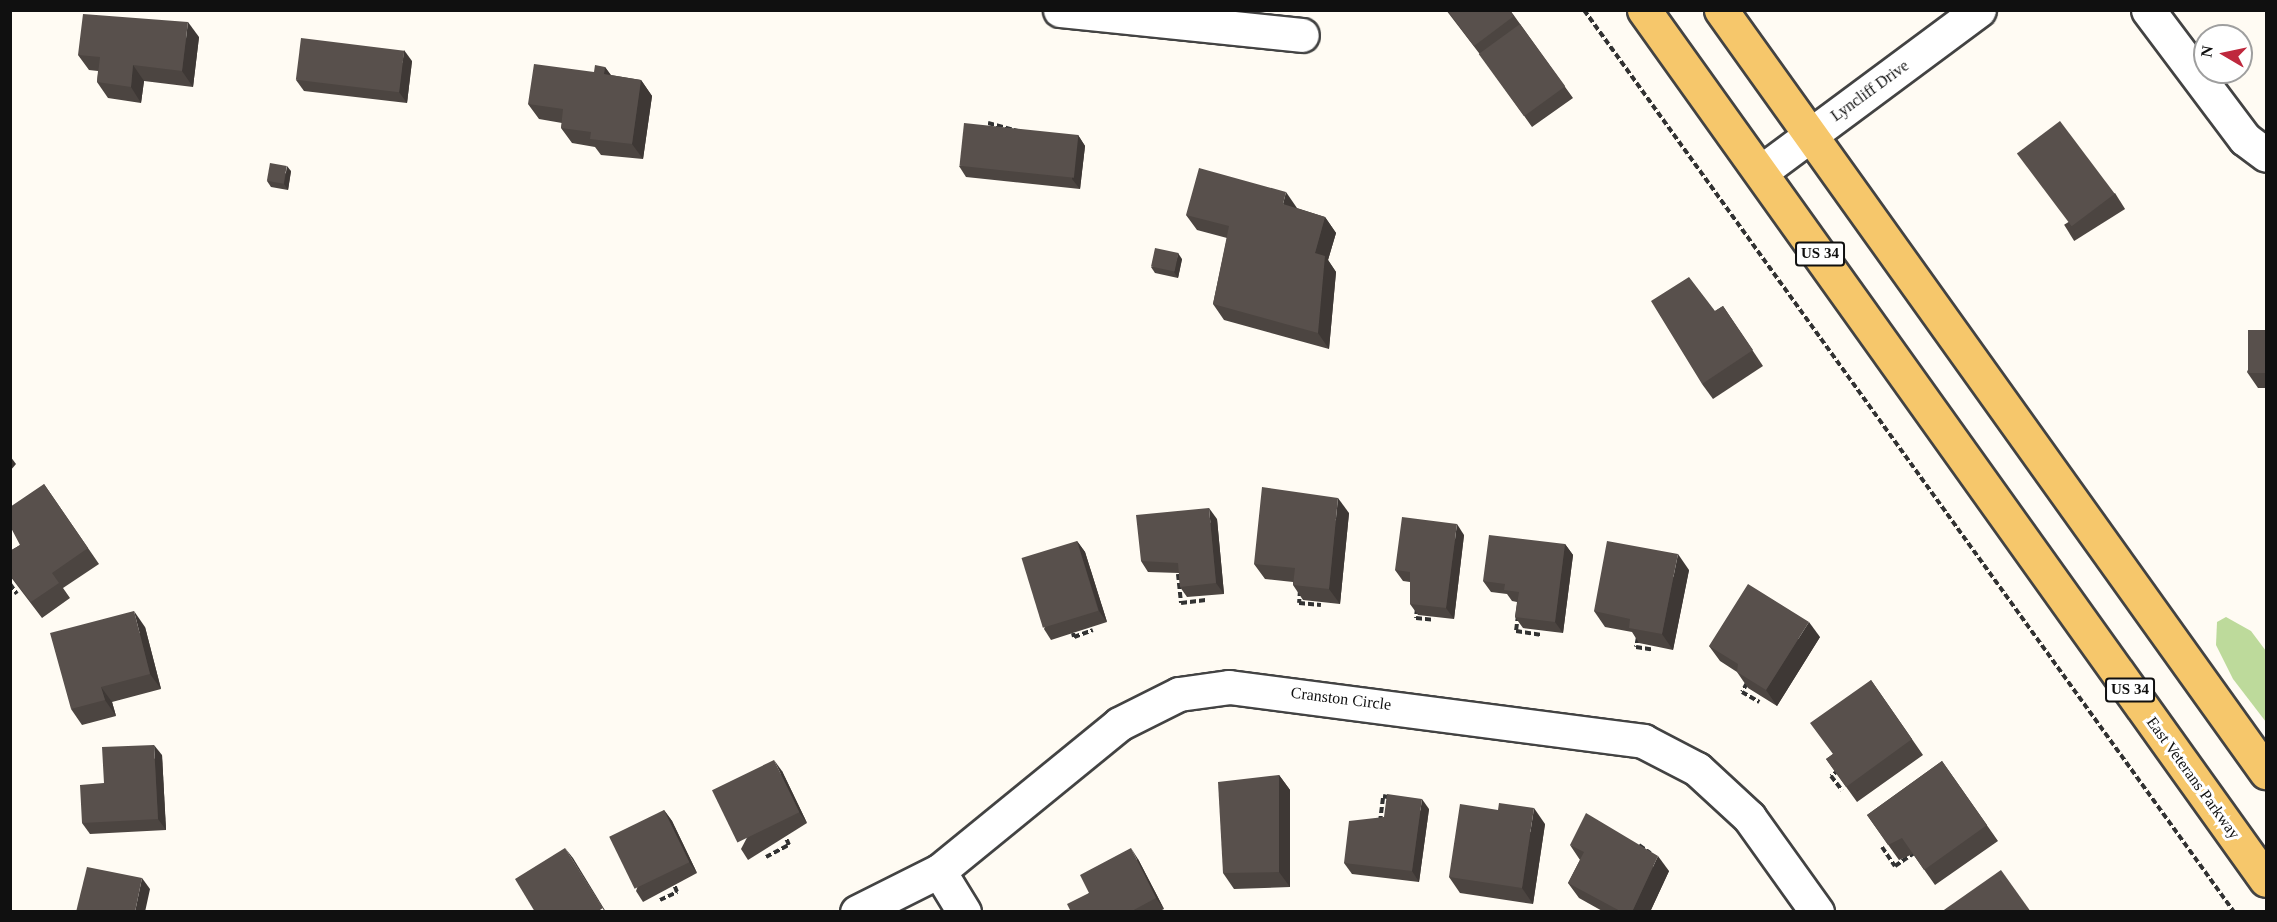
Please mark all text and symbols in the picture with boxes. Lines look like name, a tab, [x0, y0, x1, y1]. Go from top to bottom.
north arrow	[2193, 24, 2253, 84]
text: N	[2197, 44, 2216, 58]
street label: Lyncliff Drive	[1827, 56, 1913, 126]
road number: US 34	[1794, 242, 1846, 266]
road number: US 34	[2104, 678, 2156, 702]
street label: Cranston Circle	[1290, 683, 1392, 715]
street label: East Veterans Parkway	[2142, 713, 2244, 843]

